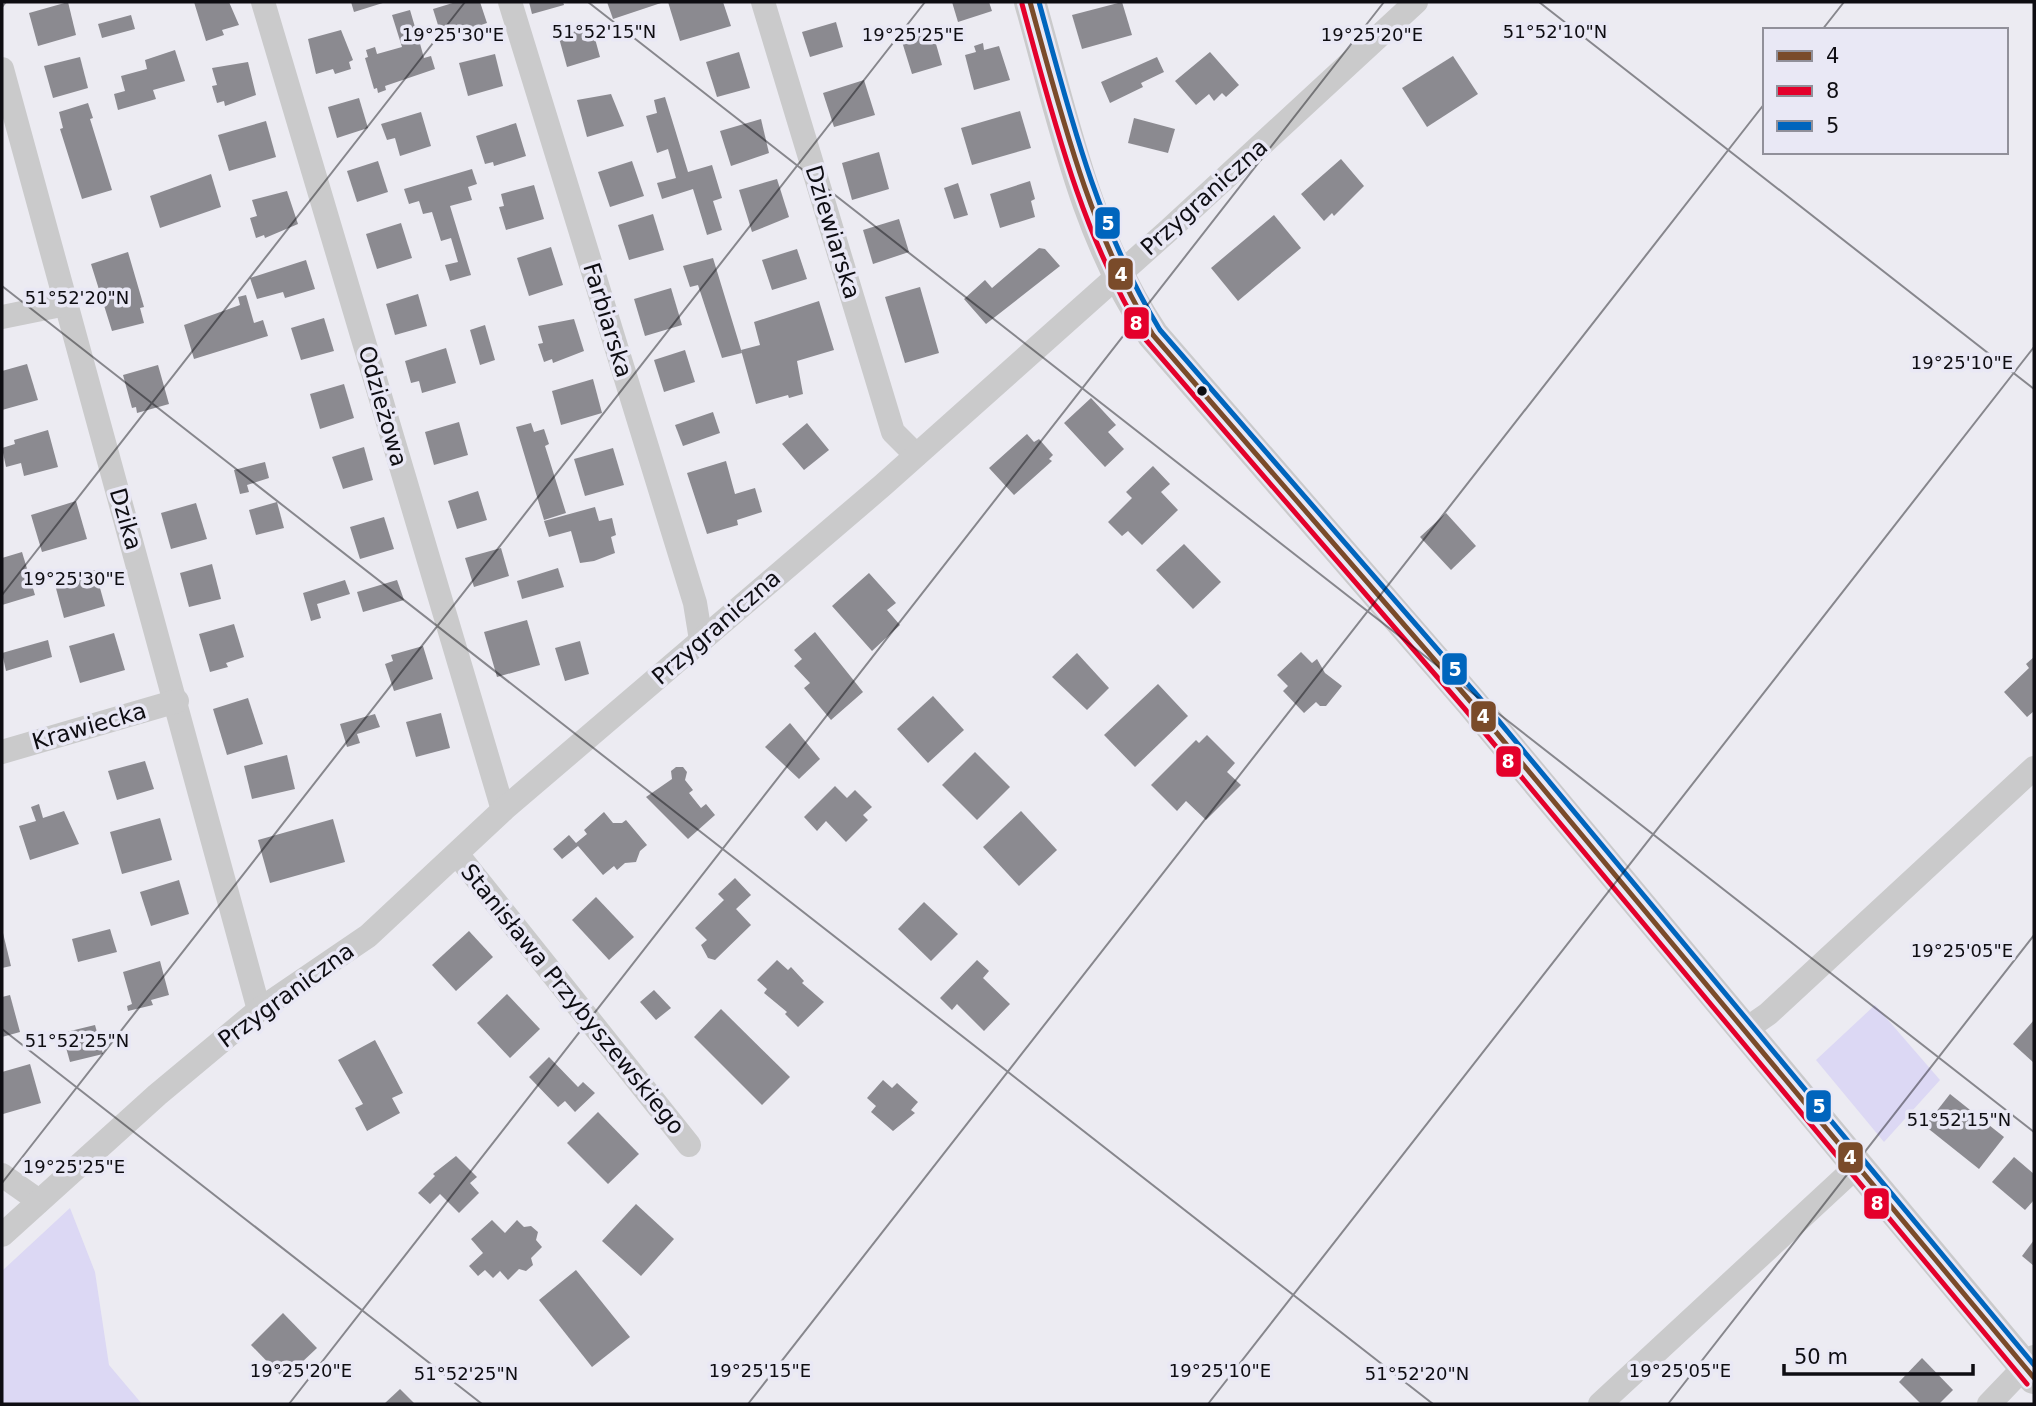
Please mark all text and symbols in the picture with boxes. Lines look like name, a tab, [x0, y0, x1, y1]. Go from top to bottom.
text: 51°52'15"N	[552, 21, 656, 42]
text: 51°52'10"N	[1503, 21, 1607, 42]
text: 19°25'30"E	[402, 24, 504, 45]
text: 19°25'25"E	[862, 24, 964, 45]
text: 19°25'20"E	[1321, 24, 1423, 45]
legend	[1763, 28, 2008, 154]
text: 4	[1826, 44, 1839, 68]
text: 8	[1826, 79, 1839, 103]
text: 5	[1826, 114, 1839, 138]
street label: Przygraniczna	[1135, 133, 1273, 261]
street label: Dziewiarska	[800, 162, 866, 302]
line badge: 5	[1094, 206, 1121, 240]
text: 5	[1101, 212, 1115, 234]
line badge: 4	[1107, 257, 1134, 291]
street label: Farbiarska	[578, 260, 638, 380]
text: 4	[1114, 263, 1128, 285]
text: 51°52'20"N	[25, 287, 129, 308]
line badge: 8	[1123, 306, 1150, 340]
text: 8	[1129, 312, 1143, 334]
street label: Odzieżowa	[353, 343, 413, 469]
text: 19°25'10"E	[1911, 352, 2013, 373]
unlabelled marker	[1195, 384, 1209, 398]
street label: Dzika	[105, 485, 147, 553]
street label: Przygraniczna	[647, 564, 785, 690]
text: 19°25'30"E	[23, 568, 125, 589]
line badge: 5	[1441, 652, 1468, 686]
text: 5	[1448, 658, 1462, 680]
street label: Krawiecka	[29, 697, 149, 755]
line badge: 4	[1470, 700, 1497, 733]
text: 4	[1476, 705, 1490, 727]
line badge: 8	[1495, 745, 1522, 778]
text: 8	[1501, 750, 1515, 772]
street label: Stanisława Przybyszewskiego	[456, 859, 690, 1139]
street label: Przygraniczna	[213, 937, 359, 1053]
text: 19°25'05"E	[1911, 940, 2013, 961]
text: 51°52'25"N	[25, 1030, 129, 1051]
line badge: 5	[1805, 1089, 1832, 1123]
text: 5	[1812, 1095, 1826, 1117]
text: 51°52'15"N	[1907, 1109, 2011, 1130]
line badge: 4	[1837, 1141, 1864, 1174]
text: 4	[1843, 1146, 1857, 1168]
text: 19°25'25"E	[23, 1156, 125, 1177]
line badge: 8	[1863, 1187, 1890, 1220]
text: 8	[1870, 1192, 1884, 1214]
scale bar	[1784, 1332, 1973, 1376]
text: 50 m	[1794, 1345, 1848, 1369]
text: 19°25'20"E	[250, 1360, 352, 1381]
text: 19°25'15"E	[709, 1360, 811, 1381]
text: 19°25'10"E	[1169, 1360, 1271, 1381]
text: 19°25'05"E	[1629, 1360, 1731, 1381]
text: 51°52'25"N	[414, 1363, 518, 1384]
text: 51°52'20"N	[1365, 1363, 1469, 1384]

